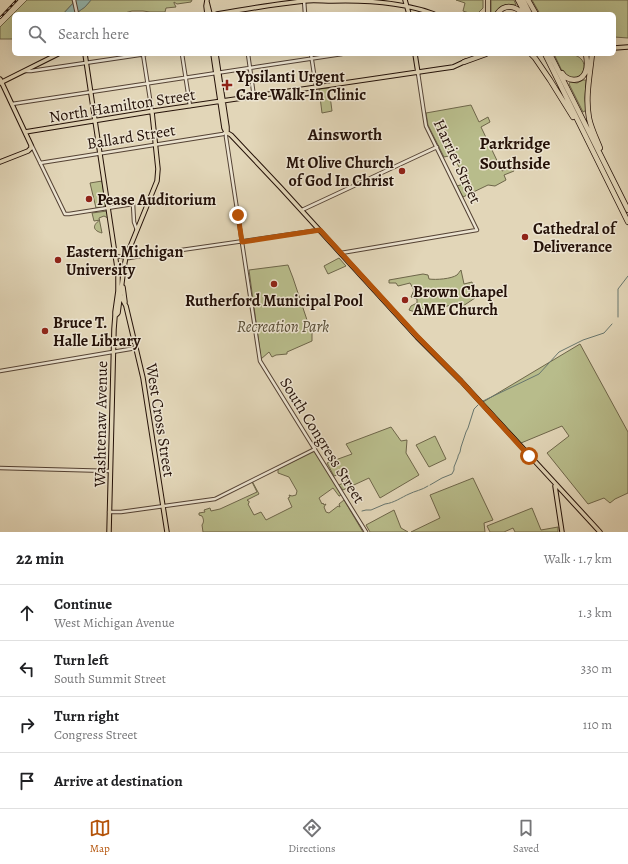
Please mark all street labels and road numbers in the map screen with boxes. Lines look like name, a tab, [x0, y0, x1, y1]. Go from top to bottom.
street label: North Hamilton Street	[47, 84, 197, 128]
street label: Harriet Street	[428, 116, 486, 207]
street label: Ballard Street	[85, 119, 177, 155]
street label: Washtenaw Avenue	[89, 361, 113, 488]
street label: West Cross Street	[140, 361, 180, 479]
street label: South Congress Street	[274, 373, 370, 508]

